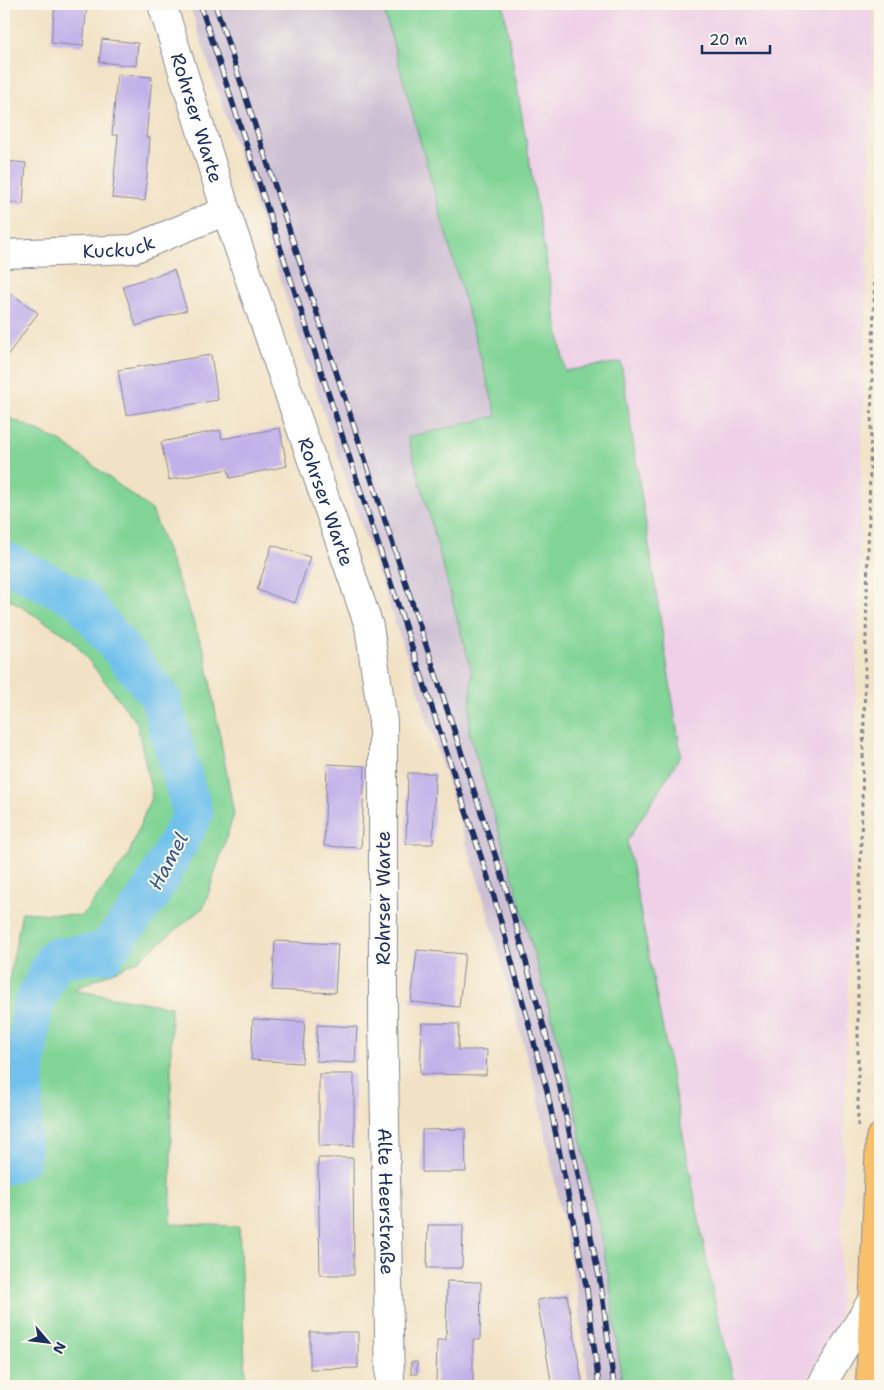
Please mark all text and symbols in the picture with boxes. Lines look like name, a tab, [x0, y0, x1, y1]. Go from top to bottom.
scale bar	[702, 22, 769, 54]
text: 20 m	[709, 30, 748, 50]
street label: Rohrser Warte	[165, 50, 228, 186]
street label: Kuckuck	[82, 229, 159, 264]
street label: Rohrser Warte	[292, 434, 359, 569]
water label: Hamel	[142, 828, 194, 894]
street label: Rohrser Warte	[371, 831, 396, 965]
street label: Alte Heerstraße	[372, 1128, 400, 1275]
north arrow	[22, 1318, 72, 1368]
text: N	[49, 1339, 70, 1357]

